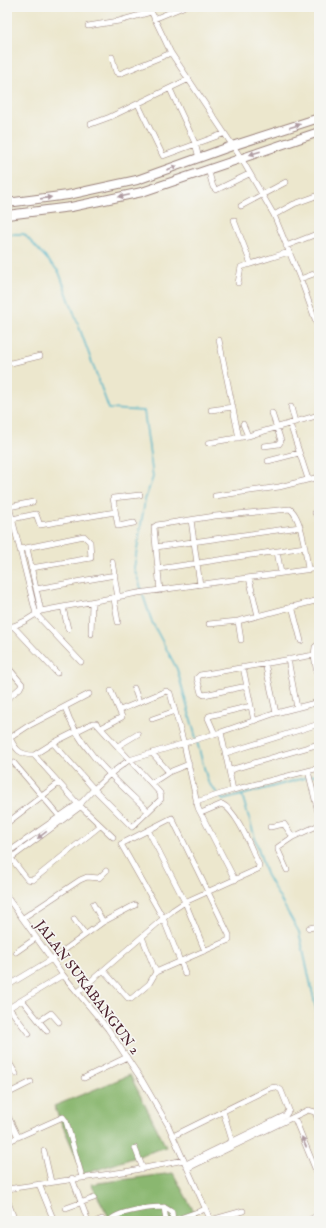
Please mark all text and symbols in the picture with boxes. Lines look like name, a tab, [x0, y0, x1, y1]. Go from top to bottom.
one-way arrow	[289, 123, 301, 129]
one-way arrow	[249, 150, 261, 156]
one-way arrow	[166, 164, 178, 170]
one-way arrow	[118, 193, 130, 199]
one-way arrow	[40, 195, 52, 201]
one-way arrow	[37, 831, 47, 839]
street label: JALAN SUKABANGUN 2	[30, 915, 144, 1059]
one-way arrow	[301, 1137, 307, 1148]

